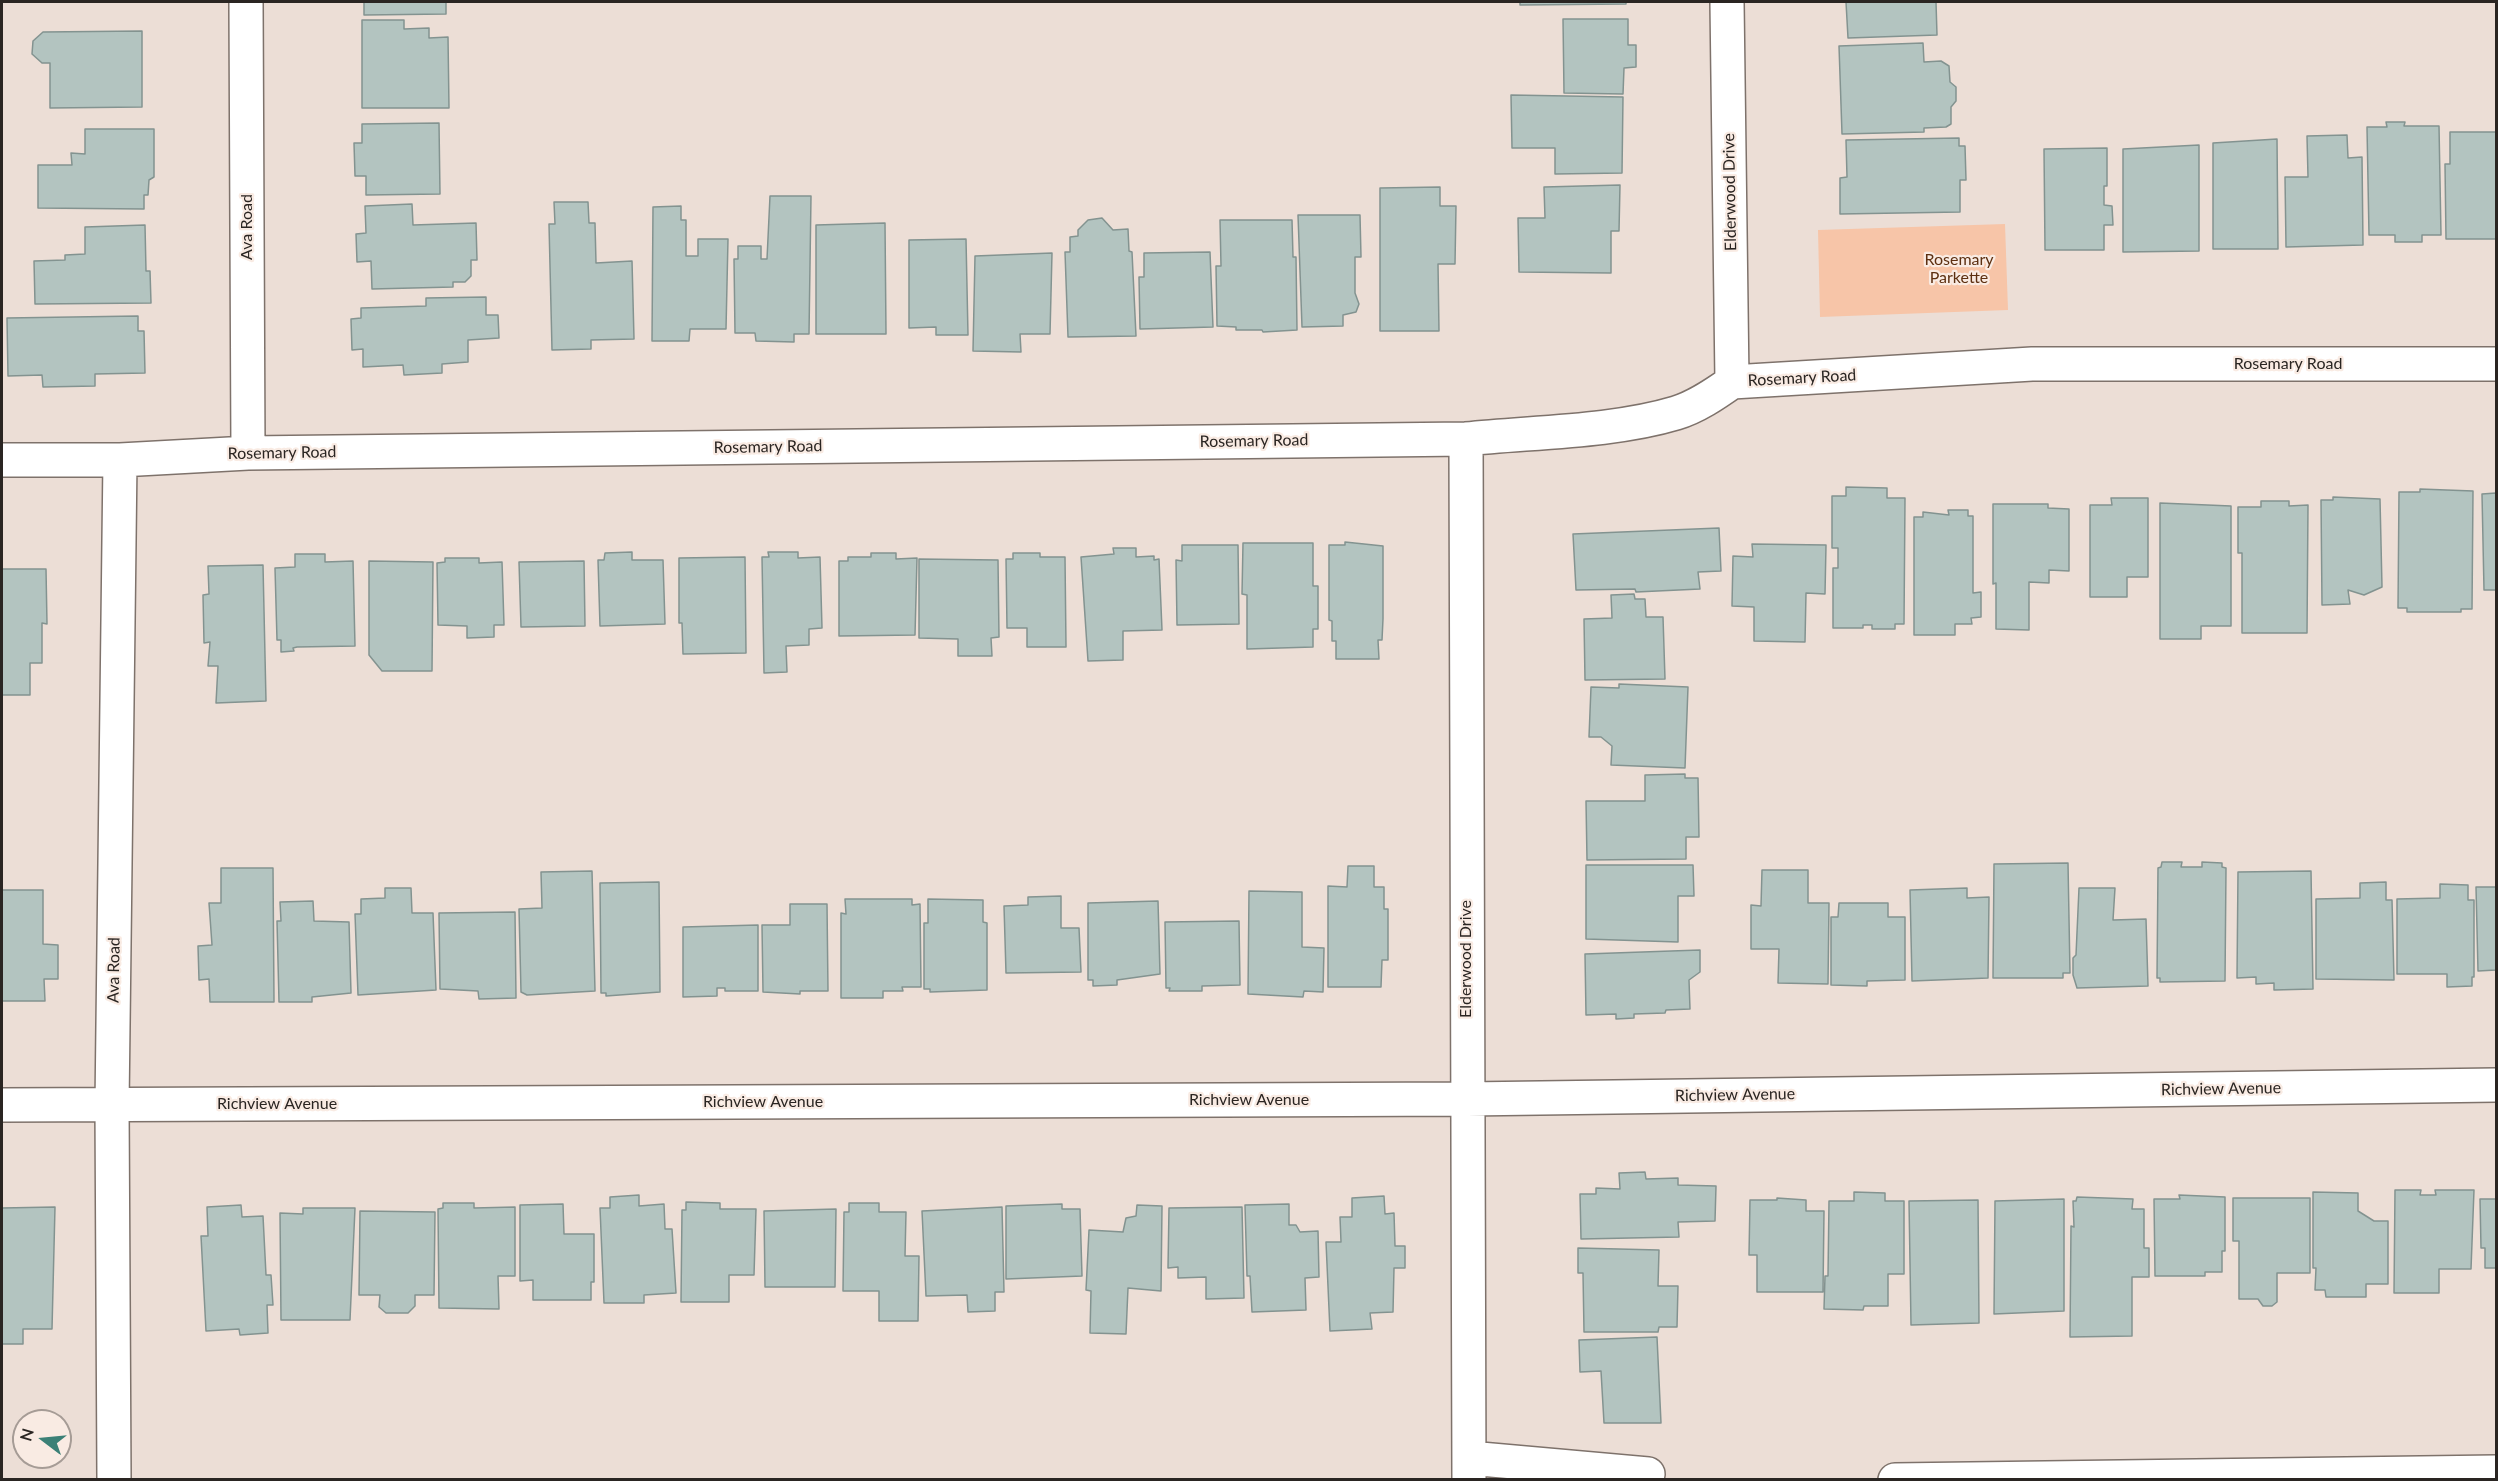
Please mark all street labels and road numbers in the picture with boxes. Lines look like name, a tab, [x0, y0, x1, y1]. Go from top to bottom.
street label: Elderwood Drive	[1719, 133, 1741, 251]
street label: Ava Road	[237, 194, 257, 260]
street label: Rosemary Road	[2234, 354, 2342, 374]
street label: Rosemary Road	[1747, 366, 1857, 390]
street label: Rosemary Road	[1199, 430, 1309, 452]
street label: Rosemary Road	[713, 436, 823, 458]
street label: Rosemary Road	[227, 442, 337, 464]
street label: Elderwood Drive	[1456, 900, 1476, 1018]
street label: Ava Road	[104, 937, 124, 1003]
street label: Richview Avenue	[2161, 1078, 2281, 1100]
street label: Richview Avenue	[1675, 1084, 1795, 1106]
street label: Richview Avenue	[1189, 1090, 1309, 1110]
street label: Richview Avenue	[703, 1092, 823, 1112]
street label: Richview Avenue	[217, 1094, 337, 1114]

